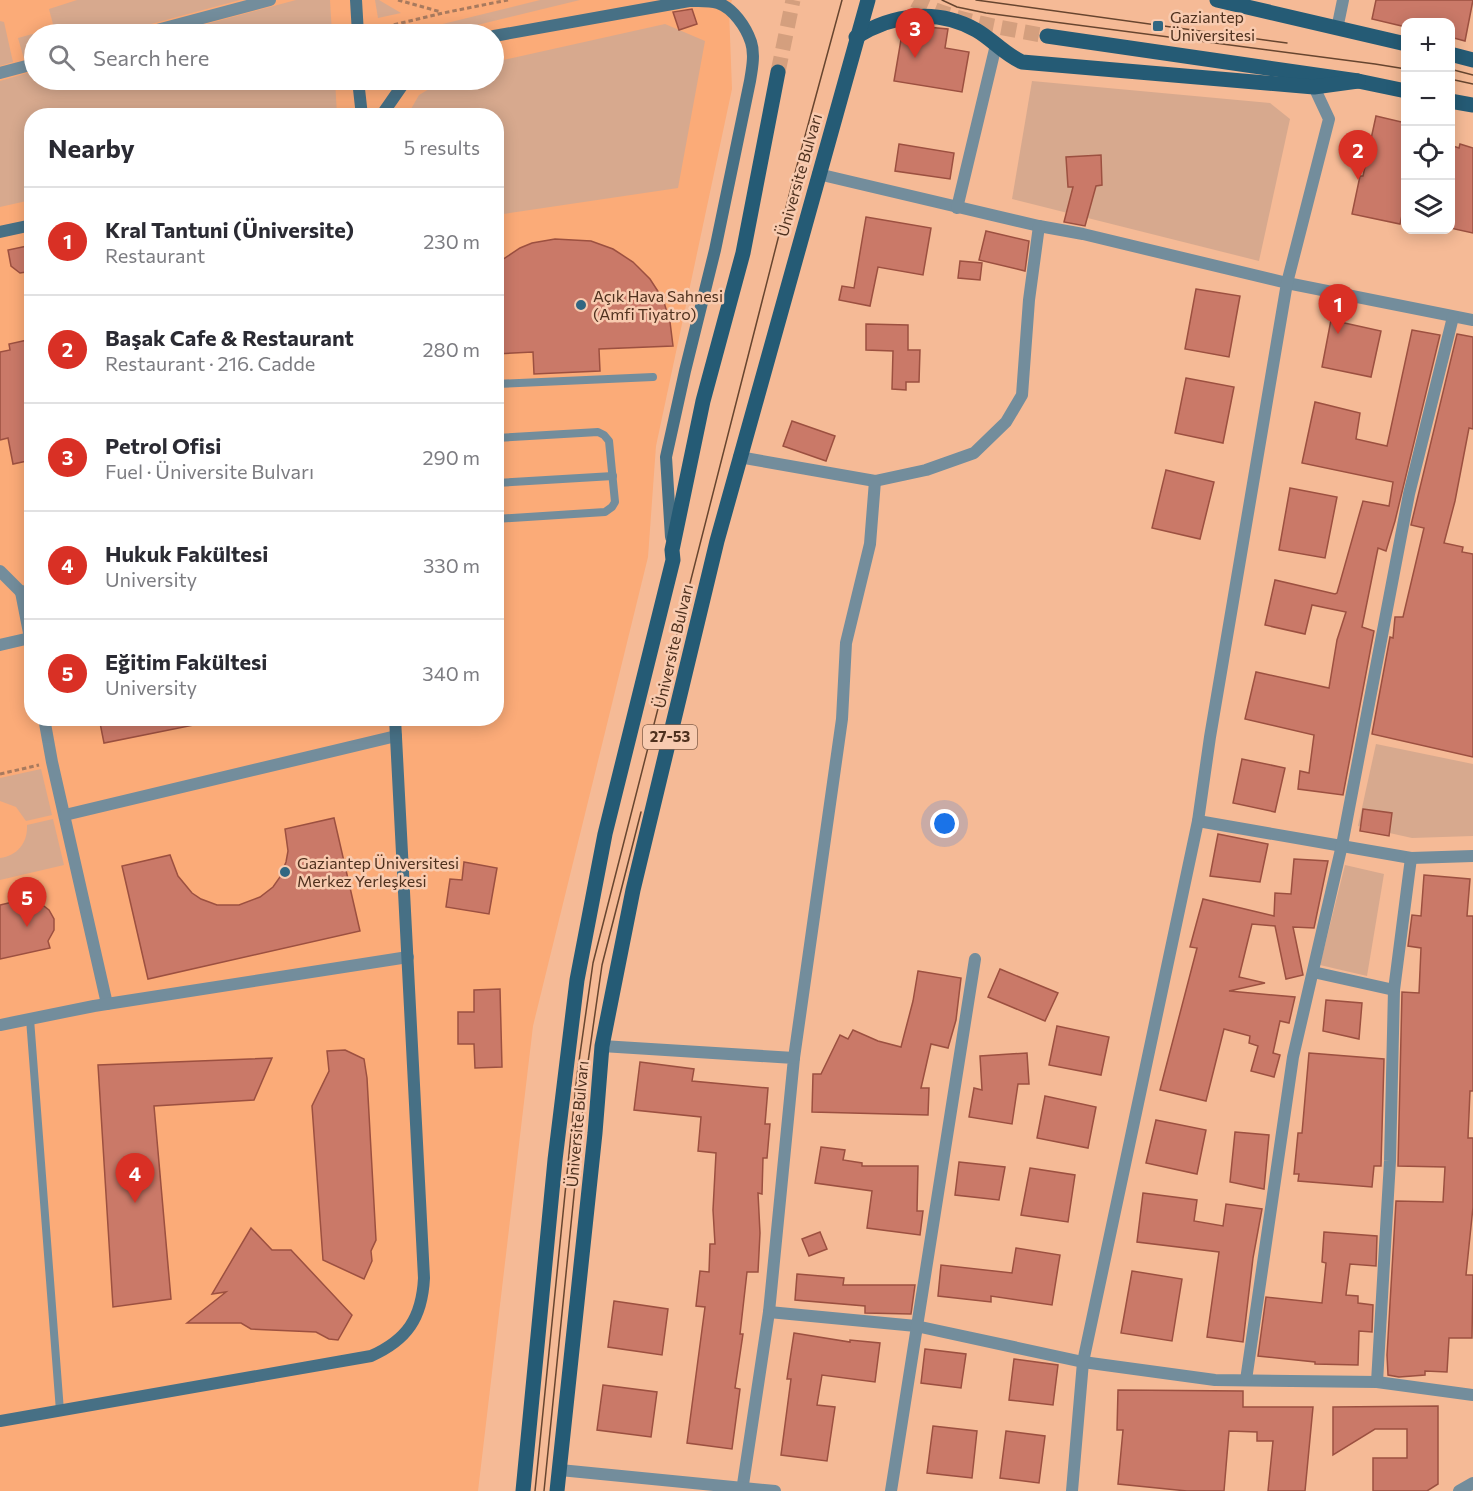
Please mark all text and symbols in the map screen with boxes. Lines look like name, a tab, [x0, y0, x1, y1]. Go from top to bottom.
place label: Gaziantep Üniversitesi	[1170, 7, 1255, 44]
pin: 3	[896, 8, 934, 58]
map controls	[1401, 18, 1455, 234]
button: +	[1401, 18, 1455, 72]
marker: Gaziantep Üniversitesi	[1151, 19, 1165, 33]
search box	[24, 24, 504, 90]
icon: search	[45, 41, 78, 74]
text: Search here	[93, 44, 209, 71]
button: −	[1401, 72, 1455, 126]
street label: Üniversite Bulvarı	[772, 111, 825, 239]
button: locate	[1401, 126, 1455, 180]
pin: 2	[1338, 130, 1378, 180]
text: Nearby	[48, 132, 135, 163]
text: 5 results	[404, 135, 480, 159]
button: layers	[1401, 180, 1455, 234]
text: Kral Tantuni (Üniversite)	[105, 216, 354, 243]
text: 1	[63, 229, 72, 253]
text: 230 m	[423, 229, 480, 253]
text: Restaurant	[105, 243, 205, 267]
pin: 1	[1318, 284, 1358, 334]
place label: Açık Hava Sahnesi (Amfi Tiyatro)	[593, 286, 723, 323]
marker: Açık Hava Sahnesi (Amfi Tiyatro)	[574, 298, 588, 312]
text: Başak Cafe & Restaurant	[105, 324, 354, 351]
text: 2	[62, 337, 73, 361]
text: 280 m	[422, 337, 480, 361]
text: Restaurant · 216. Cadde	[105, 351, 315, 375]
text: Petrol Ofisi	[105, 432, 221, 459]
text: 3	[62, 445, 73, 469]
text: 290 m	[422, 445, 480, 469]
text: Fuel · Üniversite Bulvarı	[105, 459, 314, 483]
text: Hukuk Fakültesi	[105, 540, 268, 567]
text: 4	[61, 553, 74, 577]
text: 330 m	[423, 553, 480, 577]
text: University	[105, 567, 197, 591]
street label: Üniversite Bulvarı	[649, 582, 696, 710]
text: Eğitim Fakültesi	[105, 648, 267, 675]
text: 5	[62, 661, 73, 685]
text: 340 m	[422, 661, 480, 685]
text: University	[105, 675, 197, 699]
road number: 27-53	[643, 725, 697, 749]
your location	[930, 809, 959, 838]
place label: Gaziantep Üniversitesi Merkez Yerleşkesi	[297, 853, 459, 890]
marker: Gaziantep Üniversitesi Merkez Yerleşkesi	[278, 865, 292, 879]
pin: 5	[8, 878, 46, 927]
street label: Üniversite Bulvarı	[562, 1060, 592, 1188]
pin: 4	[116, 1154, 154, 1203]

